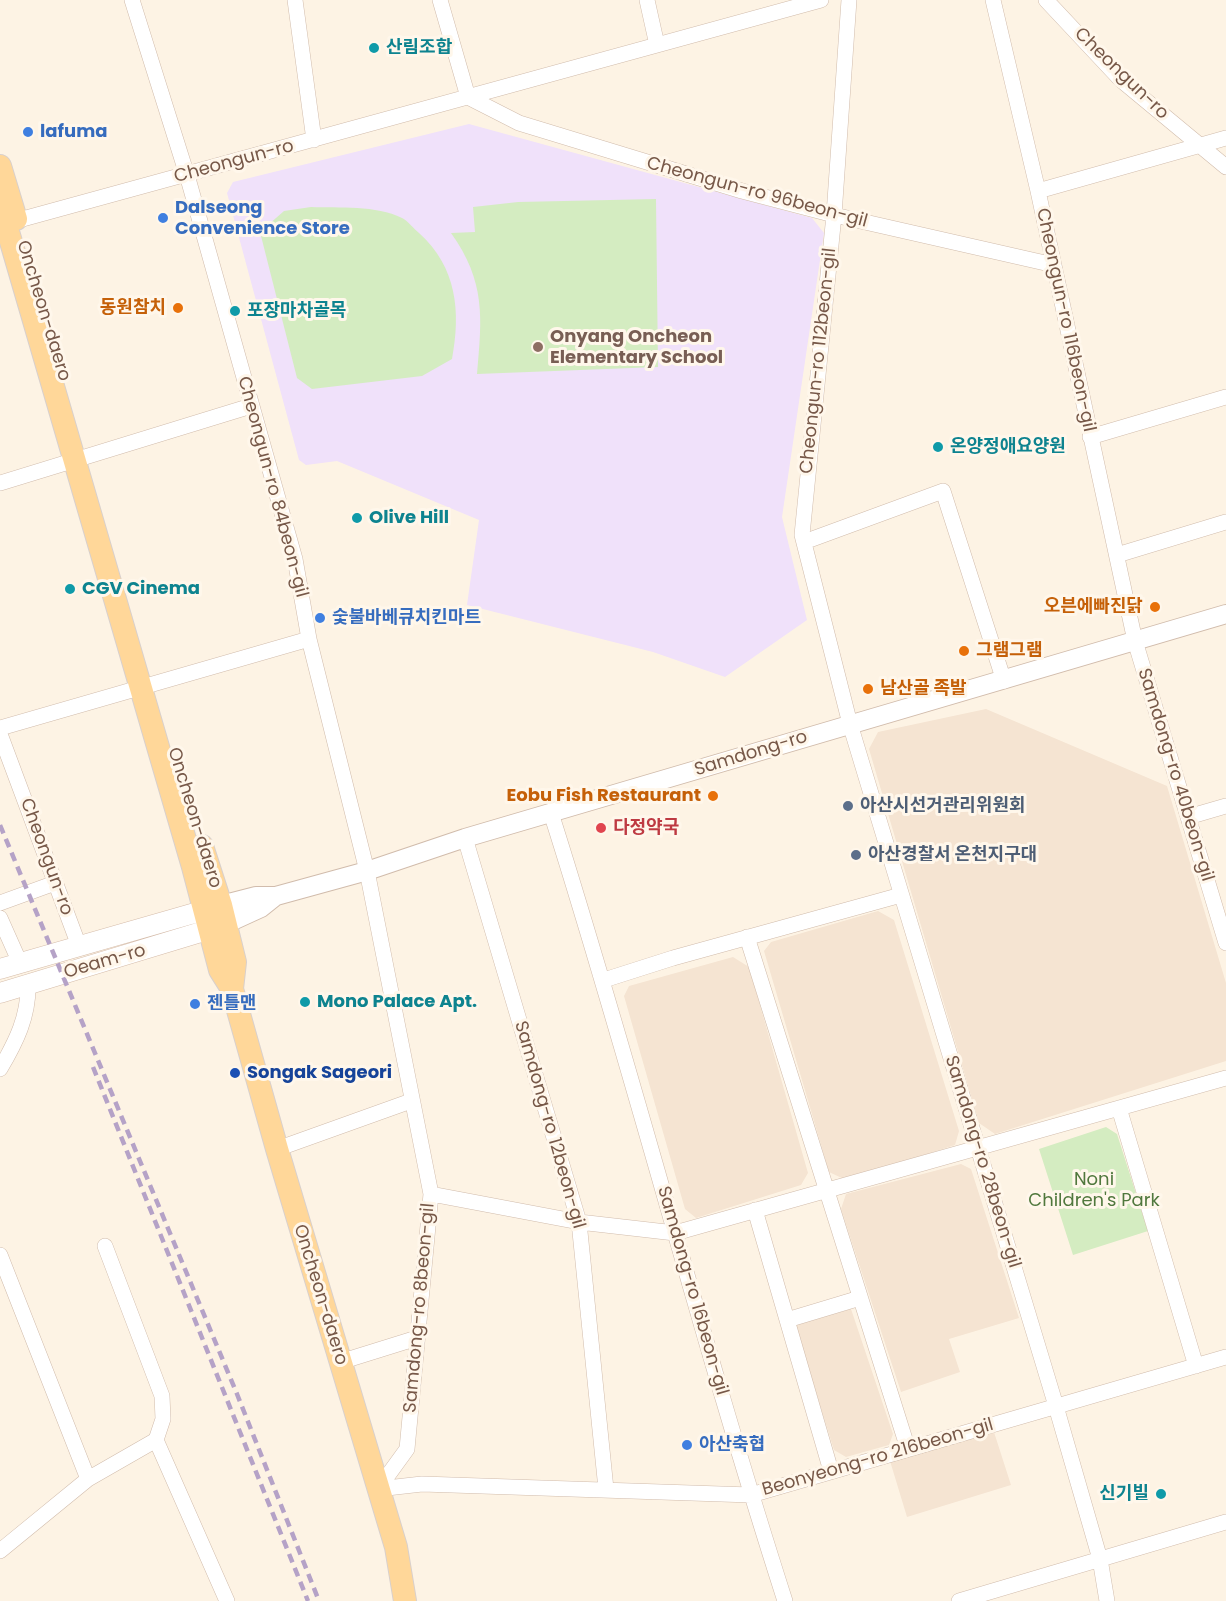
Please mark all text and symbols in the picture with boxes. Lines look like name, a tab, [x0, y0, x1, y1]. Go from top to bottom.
street label: Cheongun-ro	[1069, 24, 1173, 124]
place label: 산림조합	[386, 37, 452, 59]
marker: 산림조합	[367, 41, 381, 55]
place label: lafuma	[40, 121, 107, 143]
marker: lafuma	[21, 125, 35, 139]
street label: Cheongun-ro	[172, 136, 296, 188]
street label: Cheongun-ro 96beon-gil	[644, 153, 870, 233]
place label: Dalseong Convenience Store	[175, 197, 350, 240]
street label: Cheongun-ro 116beon-gil	[1031, 206, 1099, 434]
marker: Dalseong Convenience Store	[156, 211, 170, 225]
street label: Oncheon-daero	[11, 238, 75, 384]
street label: Cheongun-ro 112beon-gil	[796, 247, 842, 475]
place label: 동원참치	[100, 297, 166, 319]
place label: 포장마차골목	[247, 300, 346, 322]
marker: 동원참치	[171, 301, 185, 315]
marker: 포장마차골목	[228, 304, 242, 318]
place label: Onyang Oncheon Elementary School	[550, 326, 723, 368]
marker: Onyang Oncheon Elementary School	[531, 340, 545, 354]
street label: Cheongun-ro 84beon-gil	[232, 374, 312, 600]
place label: 온양정애요양원	[950, 436, 1066, 458]
marker: 온양정애요양원	[931, 440, 945, 454]
place label: Olive Hill	[369, 507, 449, 529]
marker: Olive Hill	[350, 511, 364, 525]
place label: CGV Cinema	[82, 578, 200, 600]
marker: CGV Cinema	[63, 582, 77, 596]
place label: 오븐에빠진닭	[1044, 596, 1143, 618]
marker: 오븐에빠진닭	[1148, 600, 1162, 614]
place label: 숯불바베큐치킨마트	[332, 607, 481, 629]
marker: 숯불바베큐치킨마트	[313, 611, 327, 625]
place label: 그램그램	[976, 640, 1042, 662]
marker: 그램그램	[957, 644, 971, 658]
street label: Samdong-ro 40beon-gil	[1132, 666, 1218, 884]
place label: 남산골 족발	[880, 678, 967, 700]
marker: 남산골 족발	[861, 682, 875, 696]
street label: Samdong-ro	[692, 727, 810, 781]
street label: Oncheon-daero	[162, 745, 226, 891]
place label: Eobu Fish Restaurant	[507, 785, 701, 807]
marker: Eobu Fish Restaurant	[706, 789, 720, 803]
place label: 아산시선거관리위원회	[860, 795, 1026, 817]
street label: Cheongun-ro	[15, 796, 77, 918]
marker: 아산시선거관리위원회	[841, 799, 855, 813]
place label: 다정약국	[613, 817, 679, 839]
marker: 다정약국	[594, 821, 608, 835]
place label: 아산경찰서 온천지구대	[868, 844, 1037, 866]
marker: 아산경찰서 온천지구대	[849, 848, 863, 862]
street label: Oeam-ro	[62, 940, 148, 984]
place label: Mono Palace Apt.	[317, 991, 477, 1013]
place label: 젠틀맨	[207, 993, 257, 1015]
marker: Mono Palace Apt.	[298, 995, 312, 1009]
marker: 젠틀맨	[188, 997, 202, 1011]
street label: Samdong-ro 12beon-gil	[509, 1019, 589, 1231]
street label: Samdong-ro 28beon-gil	[939, 1053, 1025, 1271]
place label: Songak Sageori	[247, 1062, 392, 1084]
marker: Songak Sageori	[228, 1066, 242, 1080]
park label: Noni Children's Park	[1028, 1169, 1160, 1212]
street label: Samdong-ro 16beon-gil	[652, 1184, 732, 1398]
street label: Samdong-ro 8beon-gil	[400, 1202, 440, 1414]
street label: Oncheon-daero	[288, 1222, 352, 1368]
street label: Beonyeong-ro 216beon-gil	[760, 1415, 996, 1501]
place label: 아산축협	[699, 1434, 765, 1456]
marker: 아산축협	[680, 1438, 694, 1452]
place label: 신기빌	[1099, 1483, 1149, 1505]
marker: 신기빌	[1154, 1487, 1168, 1501]

